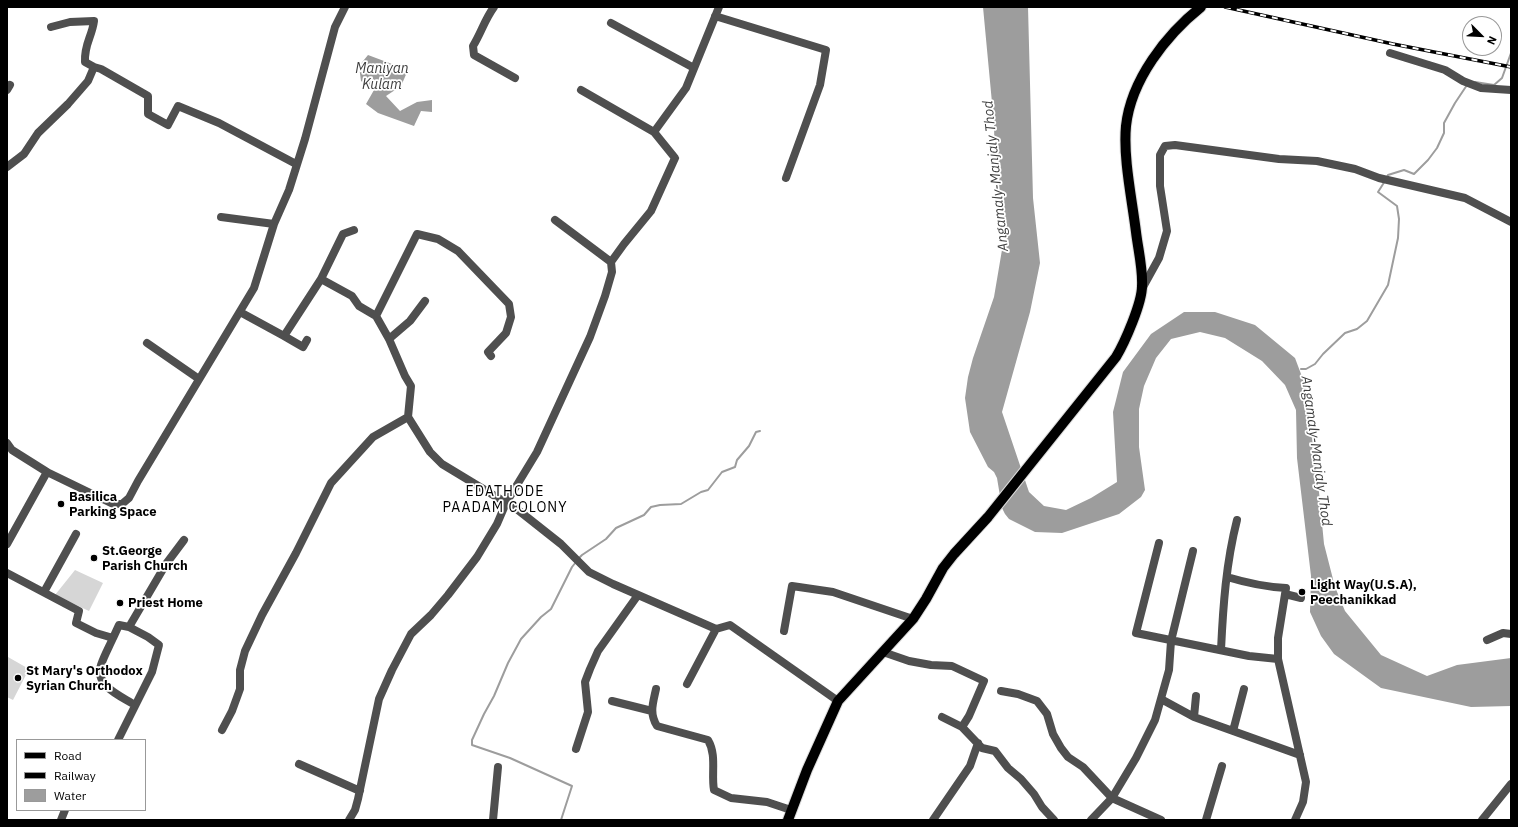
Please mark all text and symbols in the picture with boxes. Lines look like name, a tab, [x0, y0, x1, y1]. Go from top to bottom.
north arrow	[1462, 16, 1502, 56]
text: N	[1484, 34, 1500, 47]
water label: Maniyan Kulam	[355, 61, 409, 94]
water label: Angamaly-Manjaly Thod	[980, 100, 1012, 252]
water label: Angamaly-Manjaly Thod	[1297, 375, 1335, 527]
district label: EDATHODE PAADAM COLONY	[442, 484, 568, 516]
place label: Basilica Parking Space	[69, 489, 157, 520]
marker: Basilica Parking Space	[56, 499, 66, 509]
place label: St.George Parish Church	[102, 543, 188, 574]
marker: St.George Parish Church	[89, 553, 99, 563]
place label: Light Way(U.S.A), Peechanikkad	[1310, 577, 1417, 608]
marker: Light Way(U.S.A), Peechanikkad	[1297, 587, 1307, 597]
place label: Priest Home	[128, 595, 203, 611]
marker: Priest Home	[115, 598, 125, 608]
place label: St Mary's Orthodox Syrian Church	[26, 663, 143, 694]
marker: St Mary's Orthodox Syrian Church	[13, 673, 23, 683]
legend	[16, 739, 146, 811]
text: Road	[54, 748, 82, 763]
text: Railway	[54, 768, 96, 783]
text: Water	[54, 788, 86, 803]

